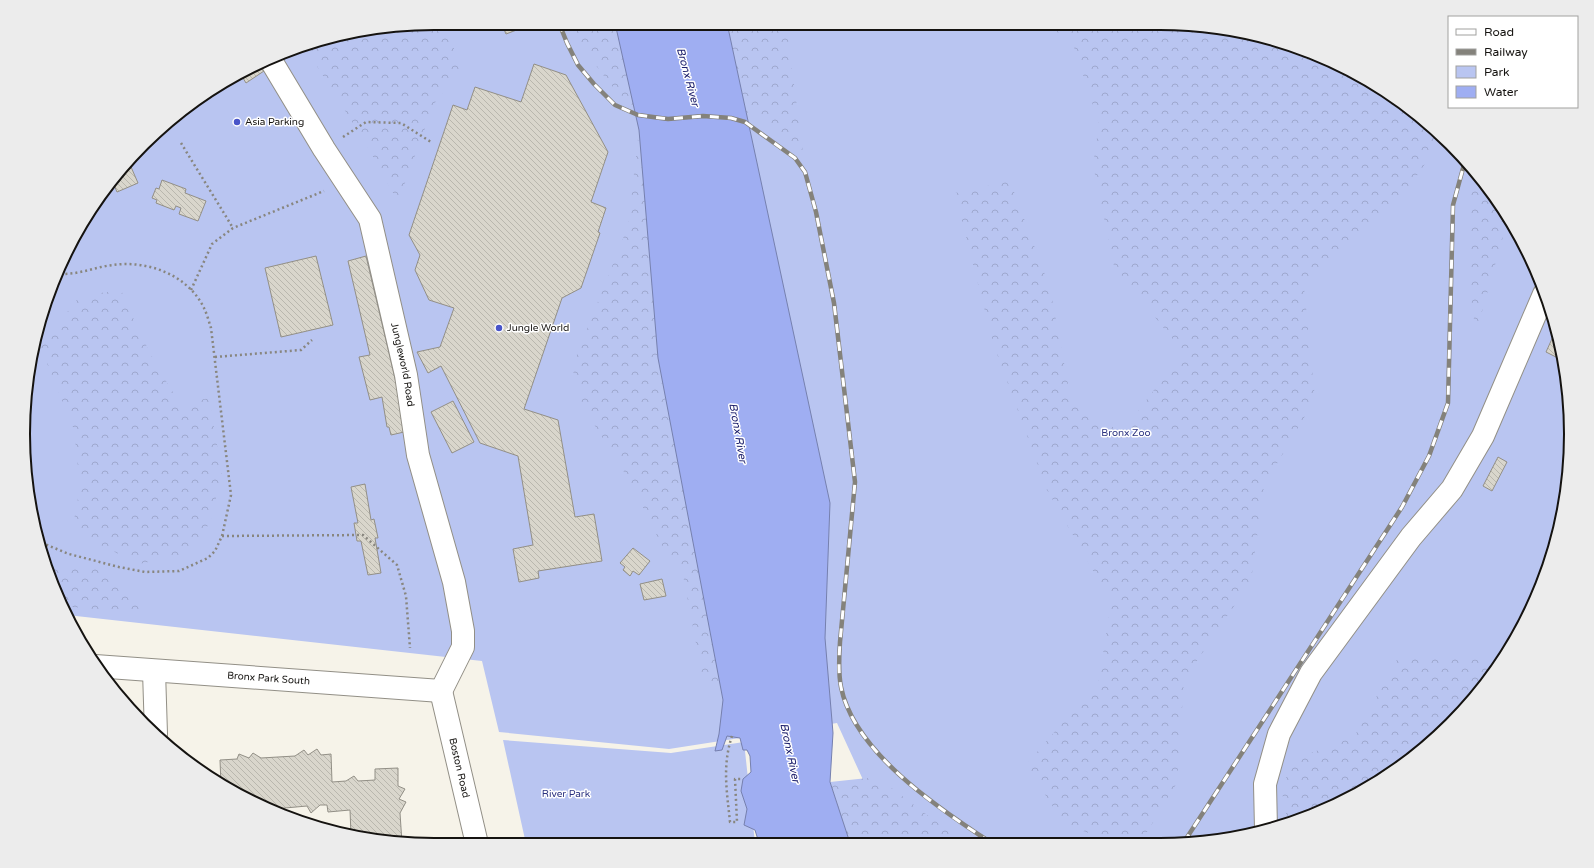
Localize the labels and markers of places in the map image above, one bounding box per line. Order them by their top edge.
place label: Asia Parking [245,116,304,128]
marker: Asia Parking [232,117,242,127]
place label: Jungle World [507,322,569,334]
marker: Jungle World [494,323,504,333]

